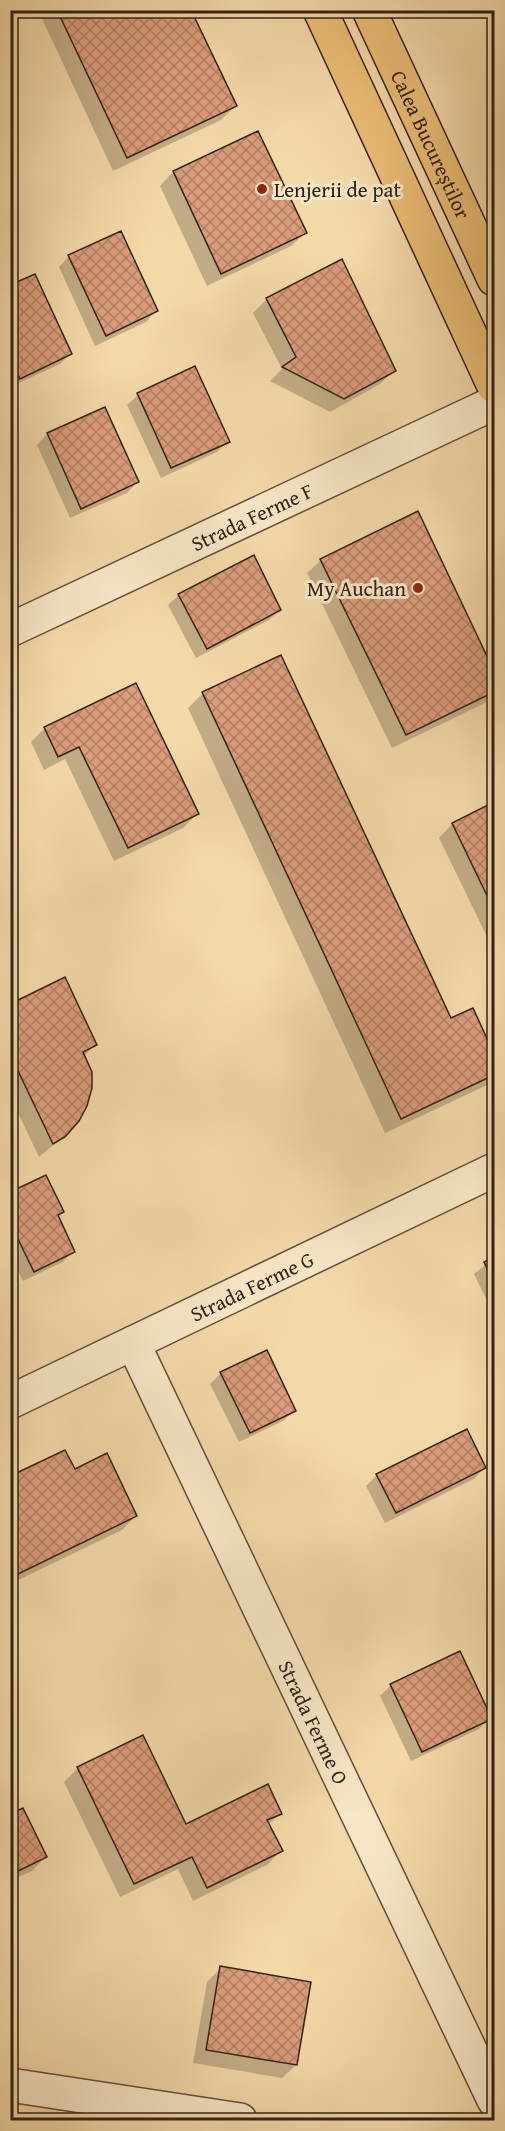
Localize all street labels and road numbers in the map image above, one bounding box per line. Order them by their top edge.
street label: Calea Bucureștilor [383,65,479,224]
street label: Strada Ferme F [186,475,318,559]
street label: Strada Ferme G [185,1243,319,1329]
street label: Strada Ferme O [271,1655,357,1789]

